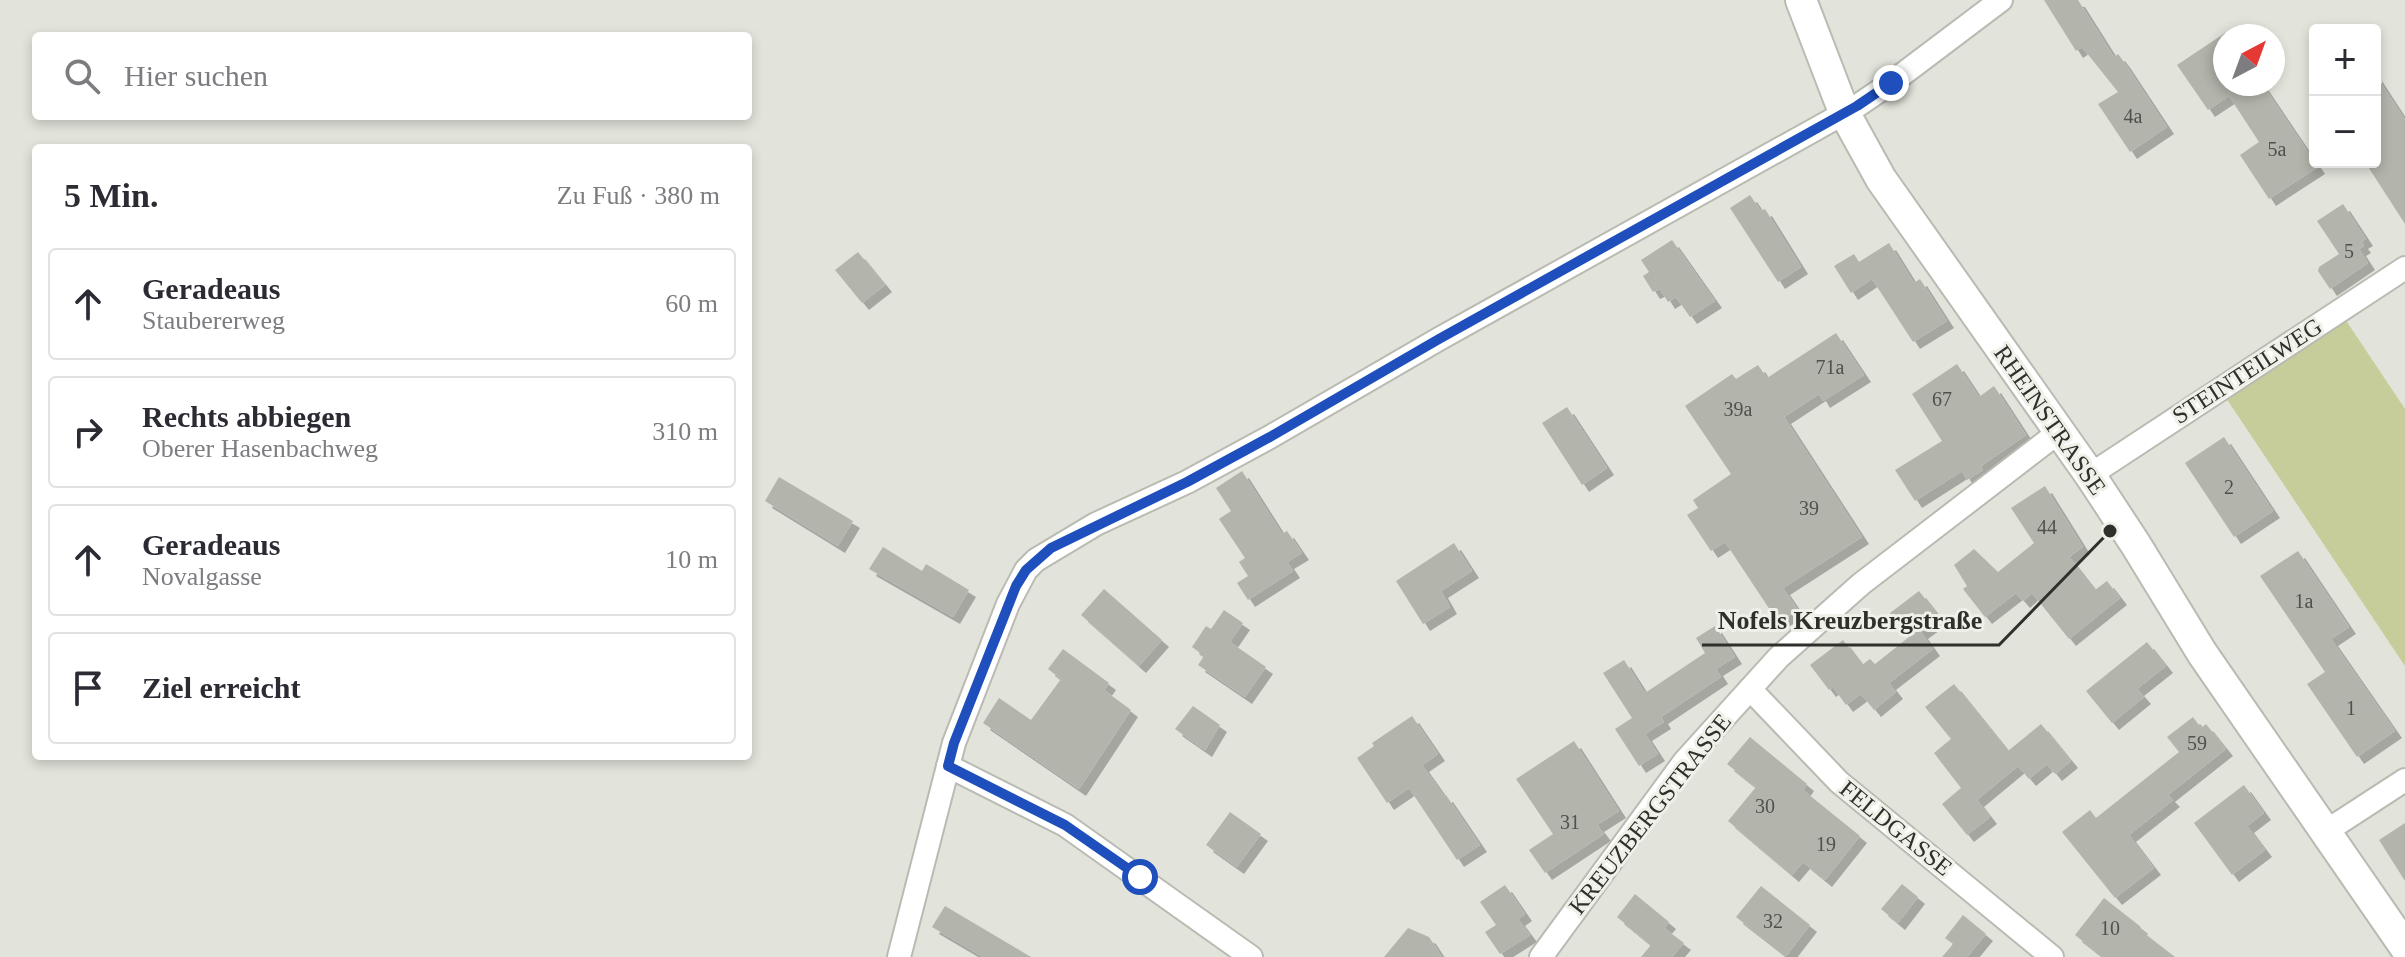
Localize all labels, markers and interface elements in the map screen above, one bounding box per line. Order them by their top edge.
north arrow [2213,24,2285,96]
map controls [2309,24,2381,168]
button: + [2309,24,2381,96]
search box [32,32,752,120]
icon: search [60,54,104,98]
text: Hier suchen [124,59,268,92]
route end [1873,65,1909,101]
button: − [2309,96,2381,168]
house number: 4a [2124,105,2143,127]
house number: 5a [2268,138,2287,160]
text: 5 Min. [64,177,158,214]
text: Zu Fuß · 380 m [557,181,720,210]
house number: 5 [2344,240,2354,262]
text: Geradeaus [142,272,280,305]
icon: ahead [66,282,110,326]
text: 60 m [665,289,718,318]
text: Staubererweg [142,306,285,335]
street label: STEINTEILWEG [2167,313,2327,429]
street label: RHEINSTRASSE [1989,340,2111,500]
house number: 71a [1816,356,1845,378]
house number: 67 [1932,388,1952,410]
house number: 39a [1724,398,1753,420]
text: Rechts abbiegen [142,400,351,433]
icon: right [66,410,110,454]
text: 310 m [652,417,718,446]
text: Oberer Hasenbachweg [142,434,378,463]
house number: 2 [2224,476,2234,498]
house number: 39 [1799,497,1819,519]
house number: 44 [2037,516,2057,538]
text: Geradeaus [142,528,280,561]
icon: ahead [66,538,110,582]
text: 10 m [665,545,718,574]
text: Novalgasse [142,562,262,591]
house number: 1a [2295,590,2314,612]
callout: Nofels Kreuzbergstraße [1702,595,1999,645]
text: Nofels Kreuzbergstraße [1718,606,1982,635]
icon: arrive [66,666,110,710]
text: Ziel erreicht [142,671,301,704]
house number: 1 [2346,697,2356,719]
street label: KREUZBERGSTRASSE [1564,709,1736,919]
house number: 59 [2187,732,2207,754]
street label: FELDGASSE [1835,775,1957,881]
house number: 30 [1755,795,1775,817]
house number: 31 [1560,811,1580,833]
house number: 19 [1816,833,1836,855]
route start [1122,859,1158,895]
house number: 32 [1763,910,1783,932]
house number: 10 [2100,917,2120,939]

